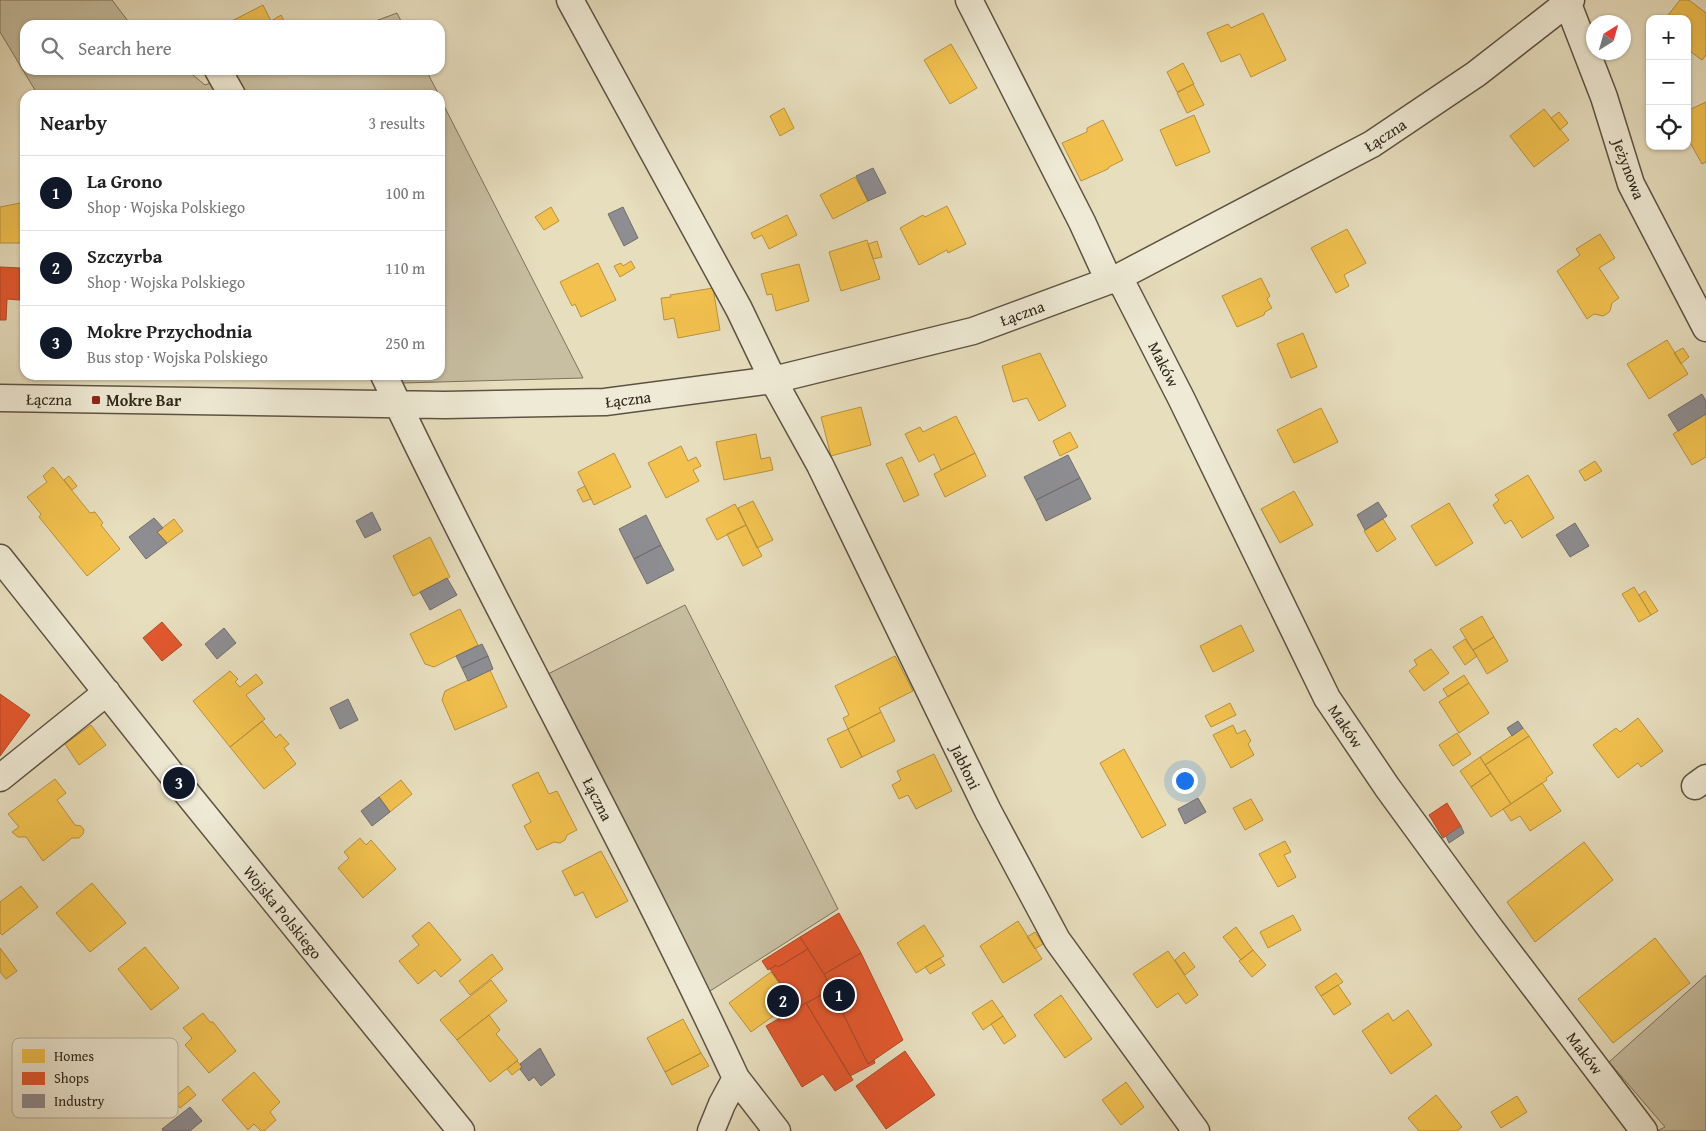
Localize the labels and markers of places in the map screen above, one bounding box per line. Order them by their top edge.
place label: Mokre Bar [106,388,182,412]
marker: Mokre Bar [90,394,102,406]
pin: 3 [163,764,195,802]
pin: 1 [823,976,855,1014]
pin: 2 [767,982,799,1020]

